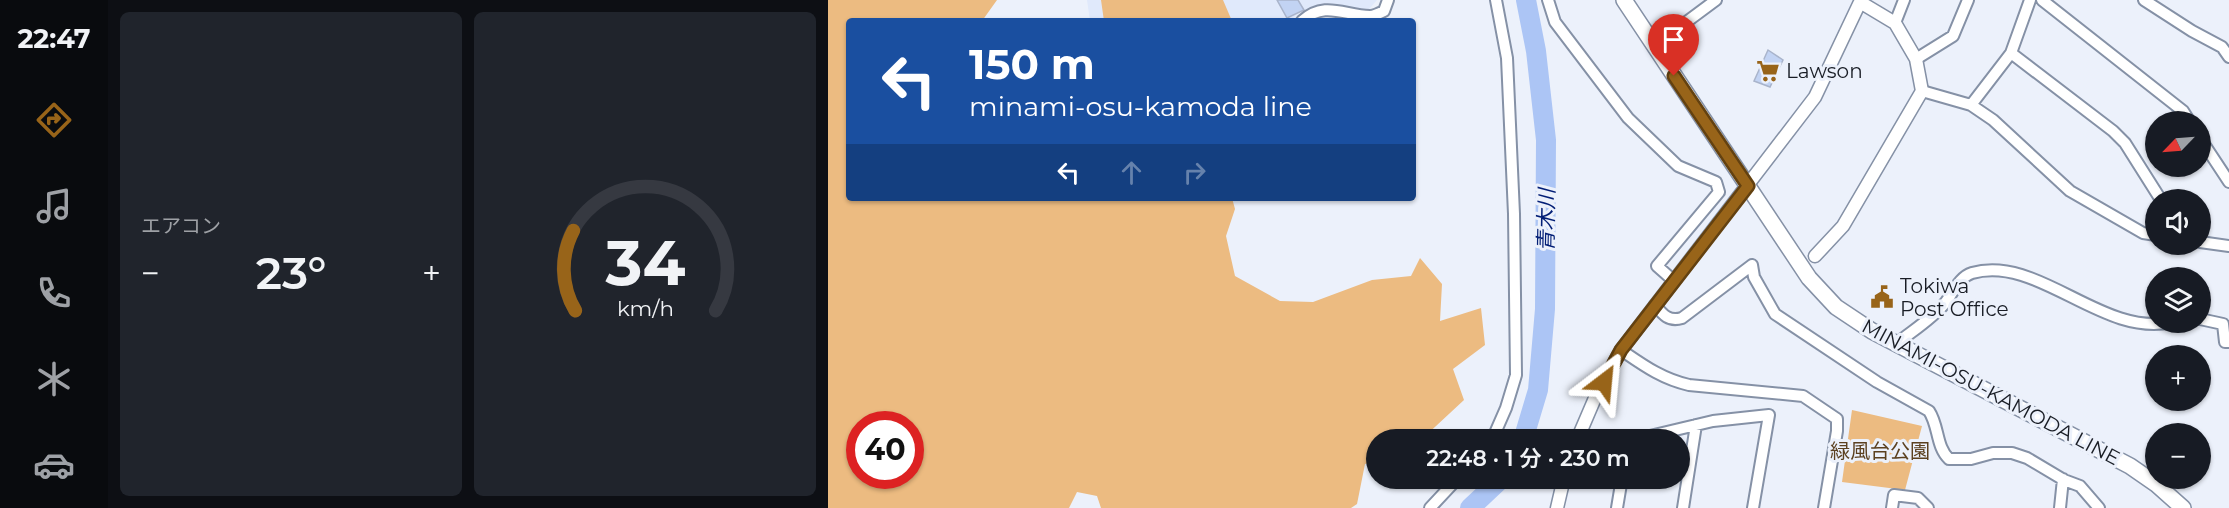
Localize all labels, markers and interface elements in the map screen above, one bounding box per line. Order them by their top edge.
pin [1648,14,1699,76]
text: 22:47 [17,22,91,55]
icon: arrive [1657,23,1690,56]
text: 150 m [969,38,1095,90]
icon: left [870,42,948,120]
supermarket icon: Lawson [1755,58,1781,84]
place label: Lawson [1786,59,1863,83]
text: minami-osu-kamoda line [969,90,1312,123]
icon: directions [33,99,75,141]
north arrow [2145,111,2211,177]
map controls [2145,111,2211,489]
icon: left [1052,156,1085,189]
icon: ahead [1115,156,1148,189]
icon: right [1178,156,1211,189]
icon: music [33,185,75,227]
water label: 青木川 [1533,186,1559,252]
button: sound [2145,189,2211,255]
text: エアコン [141,214,221,238]
text: 34 [604,225,685,301]
text: 23° [256,245,326,300]
text: − [141,253,160,293]
text: + [422,253,441,293]
button: layers [2145,267,2211,333]
icon: phone [33,272,75,314]
place label: Tokiwa Post Office [1900,274,2009,321]
public building icon: Tokiwa Post Office [1869,284,1895,310]
text: km/h [616,295,674,321]
street label: MINAMI-OSU-KAMODA LINE [1858,314,2124,470]
button: + [2145,345,2211,411]
position arrow [1572,350,1636,414]
icon: climate [33,358,75,400]
speed limit sign: 40 [846,411,924,489]
button: − [2145,423,2211,489]
park label: 緑風台公園 [1830,439,1930,463]
icon: car [33,444,75,486]
text: 22:48 · 1 分 · 230 m [1426,445,1630,472]

